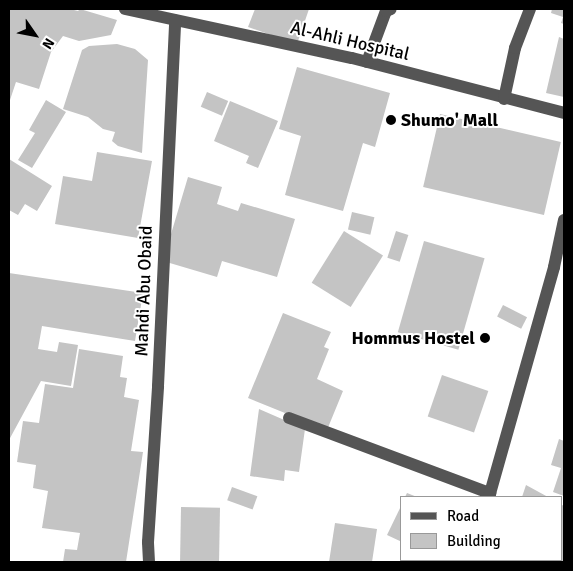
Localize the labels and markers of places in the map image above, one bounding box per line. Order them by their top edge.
place label: Shumo' Mall [401,109,498,131]
marker: Shumo' Mall [385,114,397,126]
place label: Hommus Hostel [351,327,475,349]
marker: Hommus Hostel [479,332,491,344]

